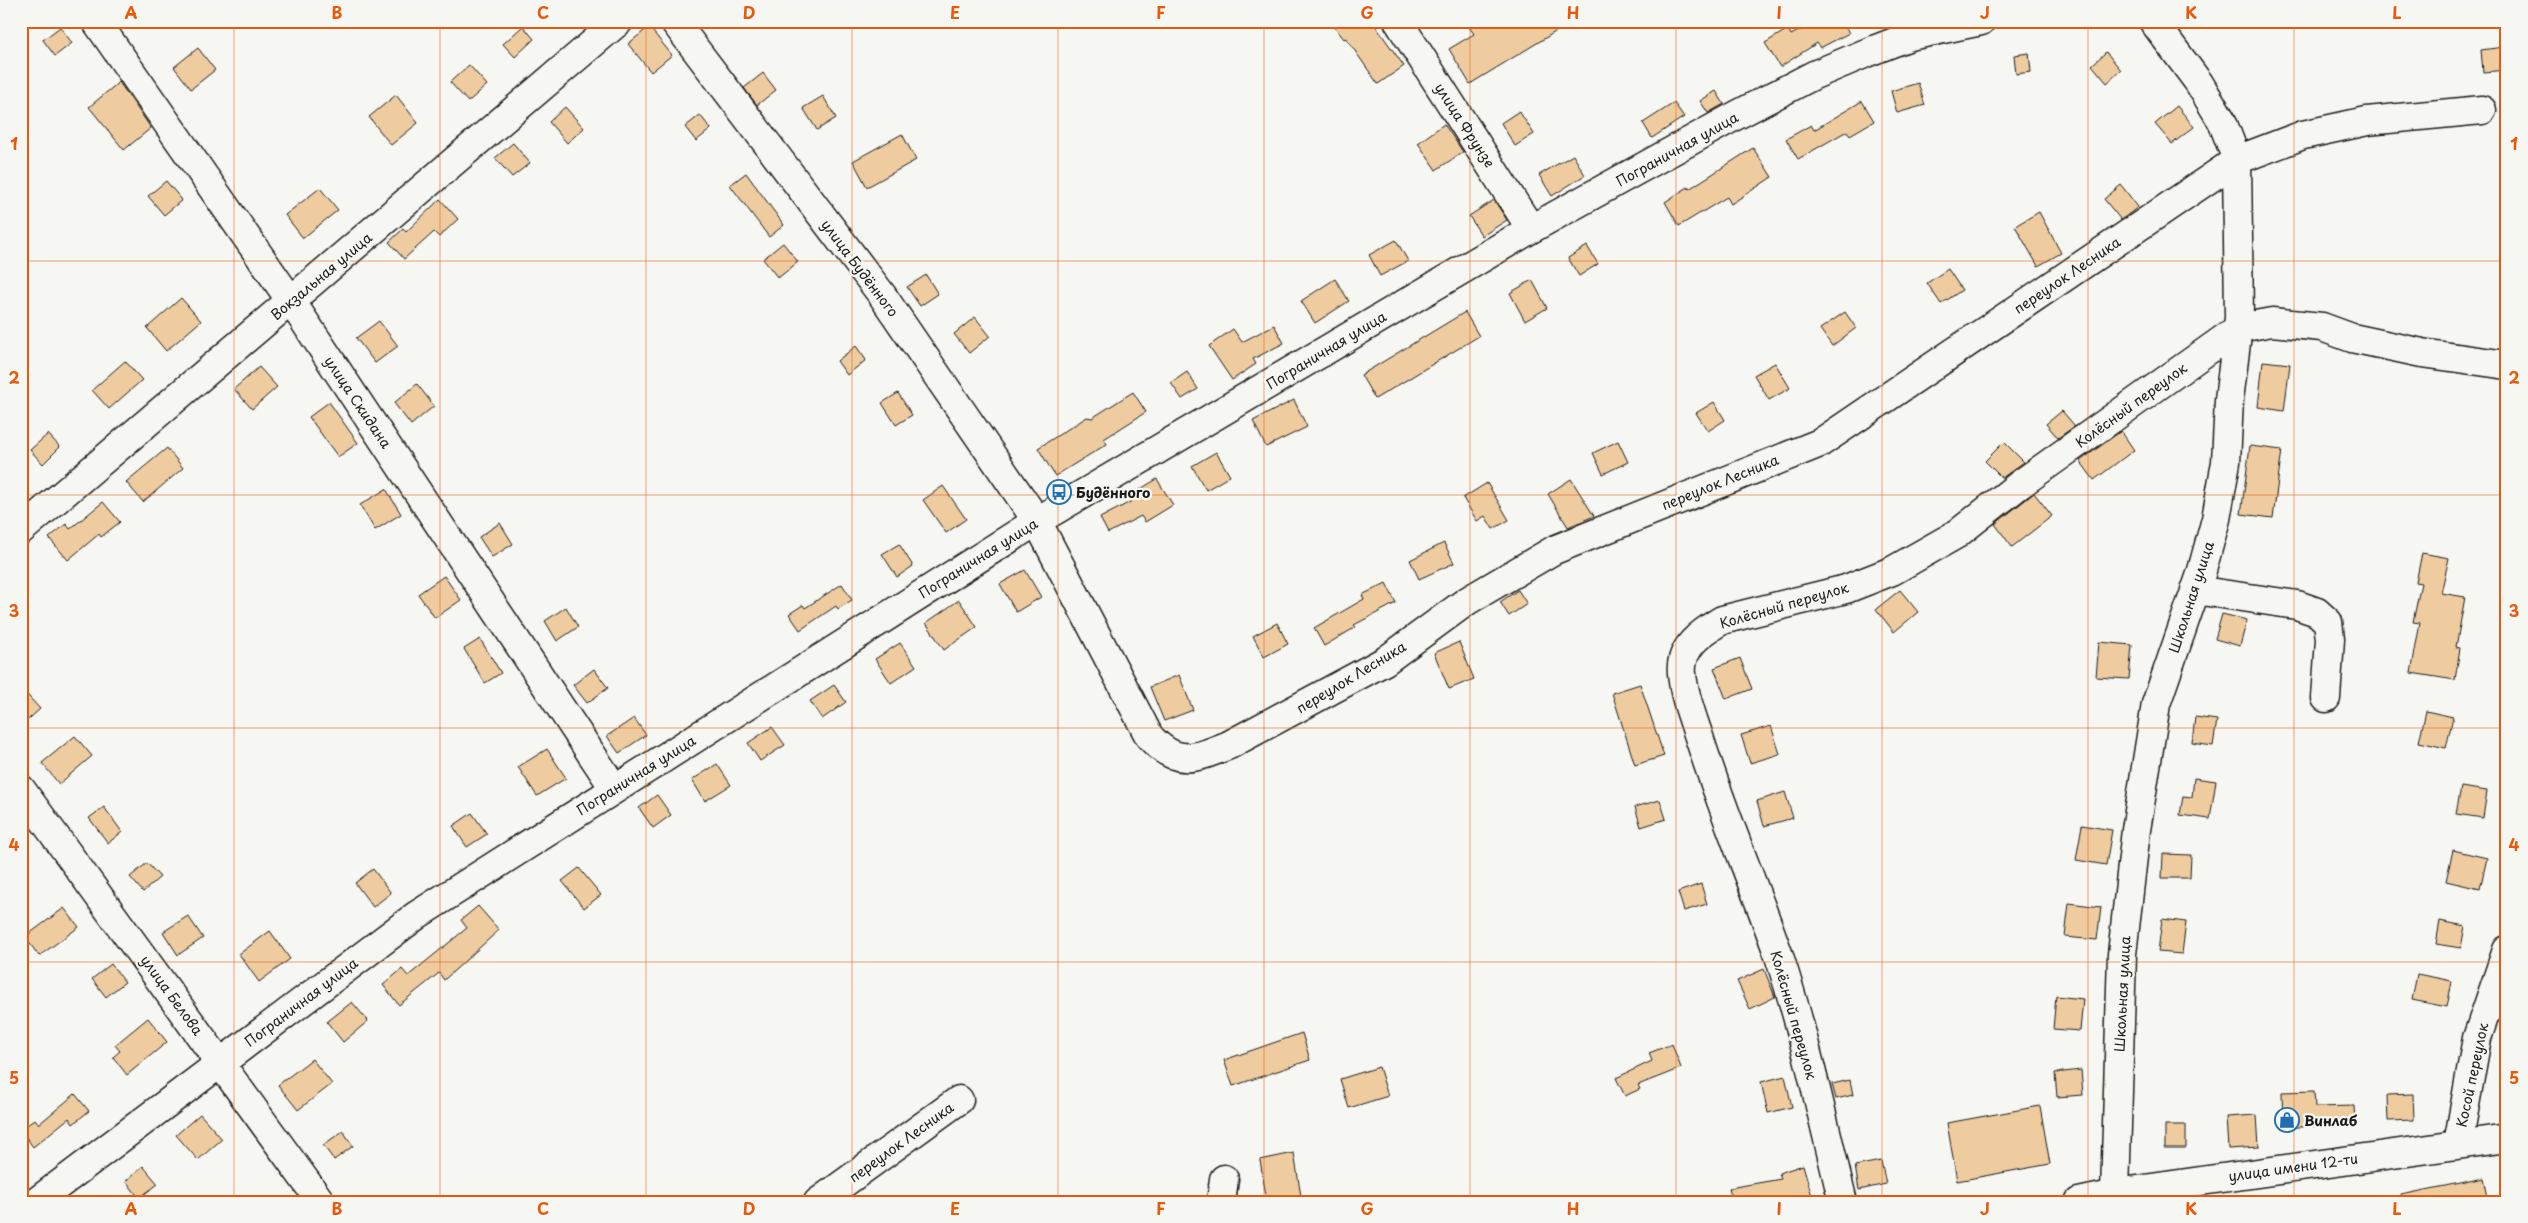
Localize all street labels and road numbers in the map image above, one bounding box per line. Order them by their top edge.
street label: улица Фрунзе [1430,79,1500,171]
street label: Пограничная улица [1612,107,1742,191]
street label: улица Будённого [816,215,904,321]
street label: Вокзальная улица [266,227,376,325]
street label: переулок Лесника [2009,231,2125,319]
street label: Пограничная улица [1262,306,1390,394]
street label: улица Скидана [319,352,397,452]
street label: Колёсный переулок [2071,357,2192,453]
street label: переулок Лесника [1658,449,1782,515]
street label: Пограничная улица [914,513,1042,603]
street label: Школьная улица [2163,538,2219,656]
street label: Колёсный переулок [1717,576,1852,633]
street label: переулок Лесника [1292,636,1410,718]
street label: Пограничная улица [572,730,700,820]
street label: Школьная улица [2108,935,2136,1053]
street label: Колёсный переулок [1766,948,1823,1083]
street label: улица Белова [136,951,208,1040]
street label: Пограничная улица [240,952,362,1052]
street label: Косой переулок [2451,1020,2493,1129]
street label: переулок Лесника [844,1097,958,1187]
street label: улица имени 12-ти [2227,1148,2359,1186]

